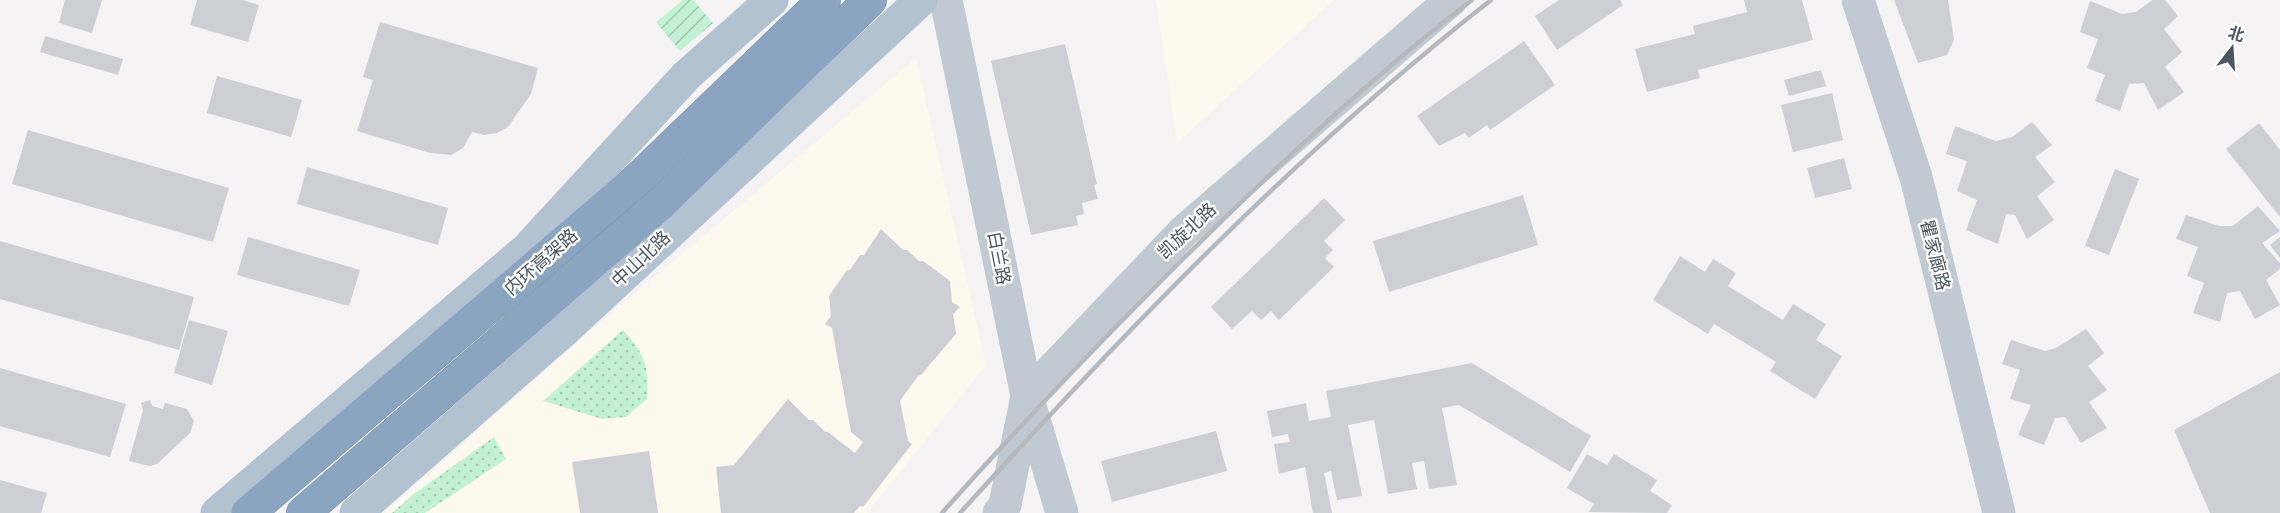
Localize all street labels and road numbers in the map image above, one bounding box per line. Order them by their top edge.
street label: 凯旋北路 [1153,198,1220,263]
street label: 瞿家廊路 [1917,217,1954,292]
street label: 内环高架路 [500,224,582,299]
street label: 中山北路 [607,226,674,291]
street label: 白兰路 [984,229,1015,286]

